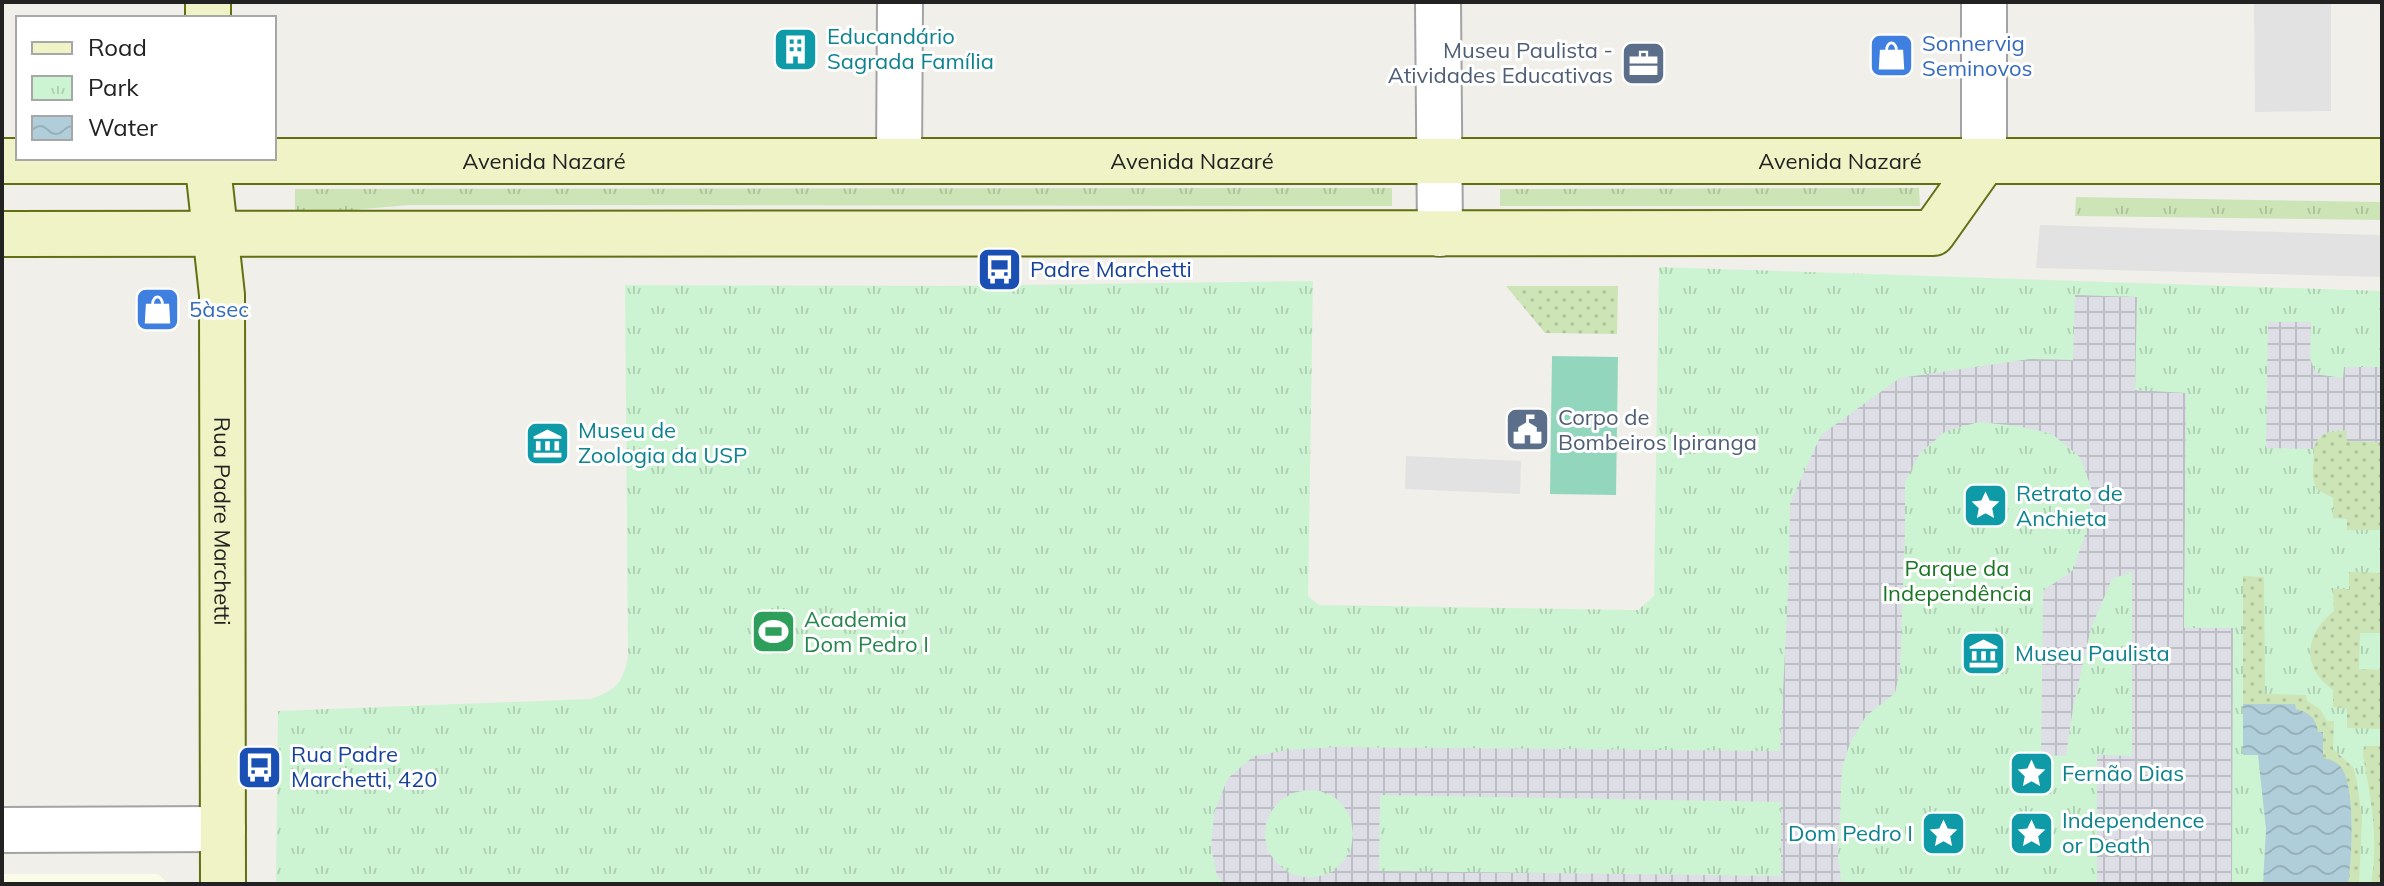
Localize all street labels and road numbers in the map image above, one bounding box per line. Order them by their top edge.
street label: Avenida Nazaré [462,147,626,175]
street label: Avenida Nazaré [1110,147,1274,175]
street label: Avenida Nazaré [1758,147,1922,175]
street label: Rua Padre Marchetti [208,417,237,626]

